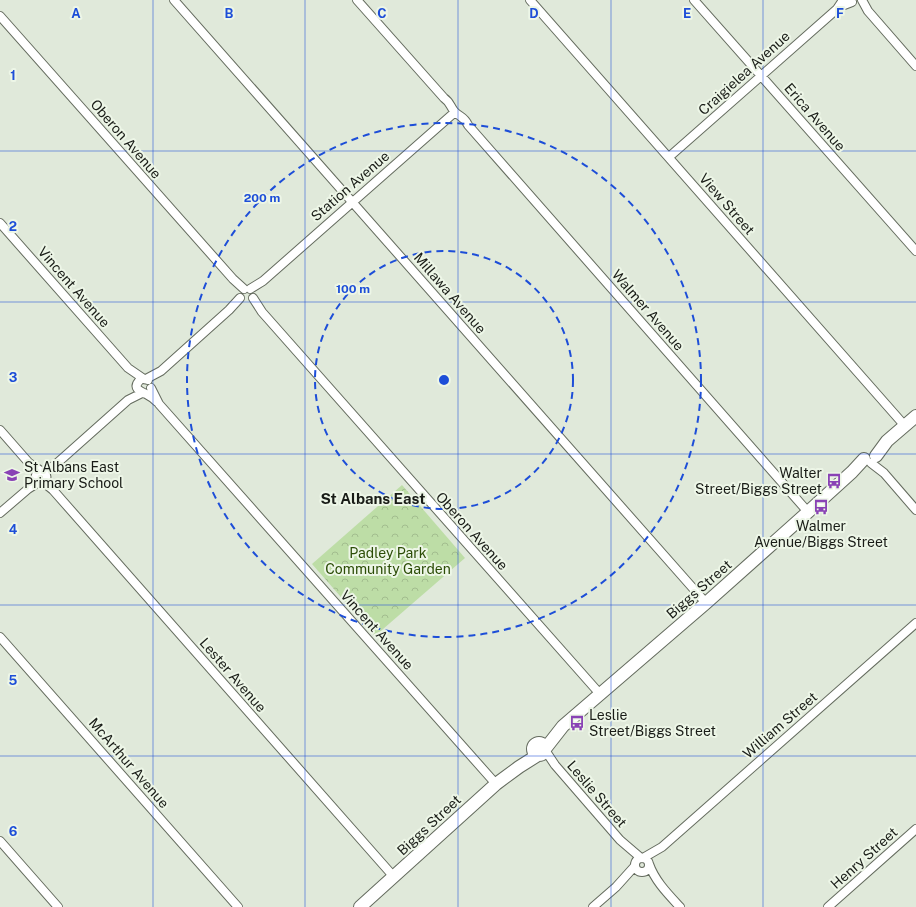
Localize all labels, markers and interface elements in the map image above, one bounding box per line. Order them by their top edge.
text: A [71,6,81,21]
text: B [225,6,234,21]
text: C [377,6,387,21]
text: D [529,6,539,21]
text: E [683,6,691,21]
text: F [836,6,844,21]
street label: Craigielea Avenue [695,28,793,118]
text: 1 [10,68,16,83]
street label: Erica Avenue [781,80,849,154]
street label: Oberon Avenue [87,96,165,182]
street label: Station Avenue [308,148,392,224]
street label: View Street [696,170,758,238]
text: 200 m [244,191,280,205]
text: 2 [9,219,17,234]
street label: Vincent Avenue [35,244,113,331]
street label: Millawa Avenue [411,249,489,337]
street label: Walmer Avenue [609,266,687,354]
text: 100 m [336,282,370,296]
text: 3 [9,370,18,385]
centre of rings [437,373,451,387]
place label: St Albans East Primary School [24,459,123,491]
place label: Walter Street/Biggs Street [695,465,822,497]
school or university icon: St Albans East Primary School [3,466,21,484]
bus stop icon: Walter Street/Biggs Street [825,472,843,490]
street label: Oberon Avenue [433,489,511,573]
district label: St Albans East [320,490,426,507]
bus stop icon: Walmer Avenue/Biggs Street [812,498,830,516]
place label: Walmer Avenue/Biggs Street [754,518,888,550]
text: 4 [9,522,18,537]
park label: Padley Park Community Garden [325,545,451,577]
street label: Biggs Street [663,556,735,622]
street label: Vincent Avenue [337,587,417,673]
street label: Lester Avenue [197,635,270,715]
text: 5 [9,673,18,688]
street label: William Street [740,689,820,761]
place label: Leslie Street/Biggs Street [589,707,716,739]
bus stop icon: Leslie Street/Biggs Street [568,714,586,732]
street label: McArthur Avenue [86,715,172,811]
street label: Leslie Street [564,758,630,830]
street label: Biggs Street [394,791,464,859]
text: 6 [9,824,18,839]
street label: Henry Street [827,824,901,892]

